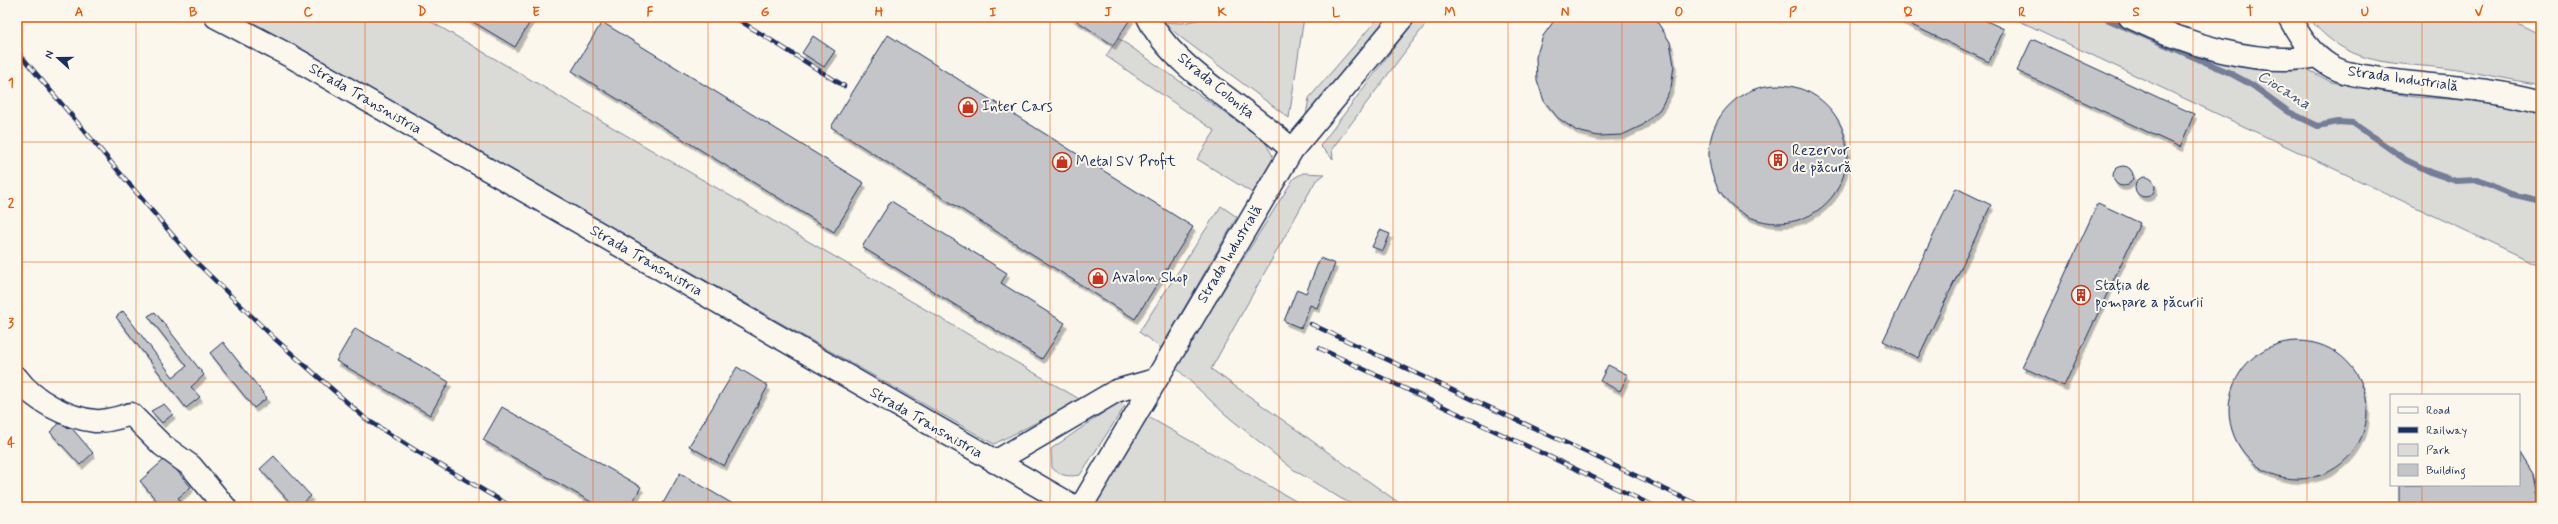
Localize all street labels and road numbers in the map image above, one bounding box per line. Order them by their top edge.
street label: Strada Colonița [1173,48,1259,124]
street label: Strada Transnistria [305,59,425,139]
street label: Strada Industrială [2346,61,2460,97]
street label: Strada Industrială [1193,201,1267,307]
street label: Strada Transnistria [586,221,706,301]
street label: Strada Transnistria [866,383,986,463]

